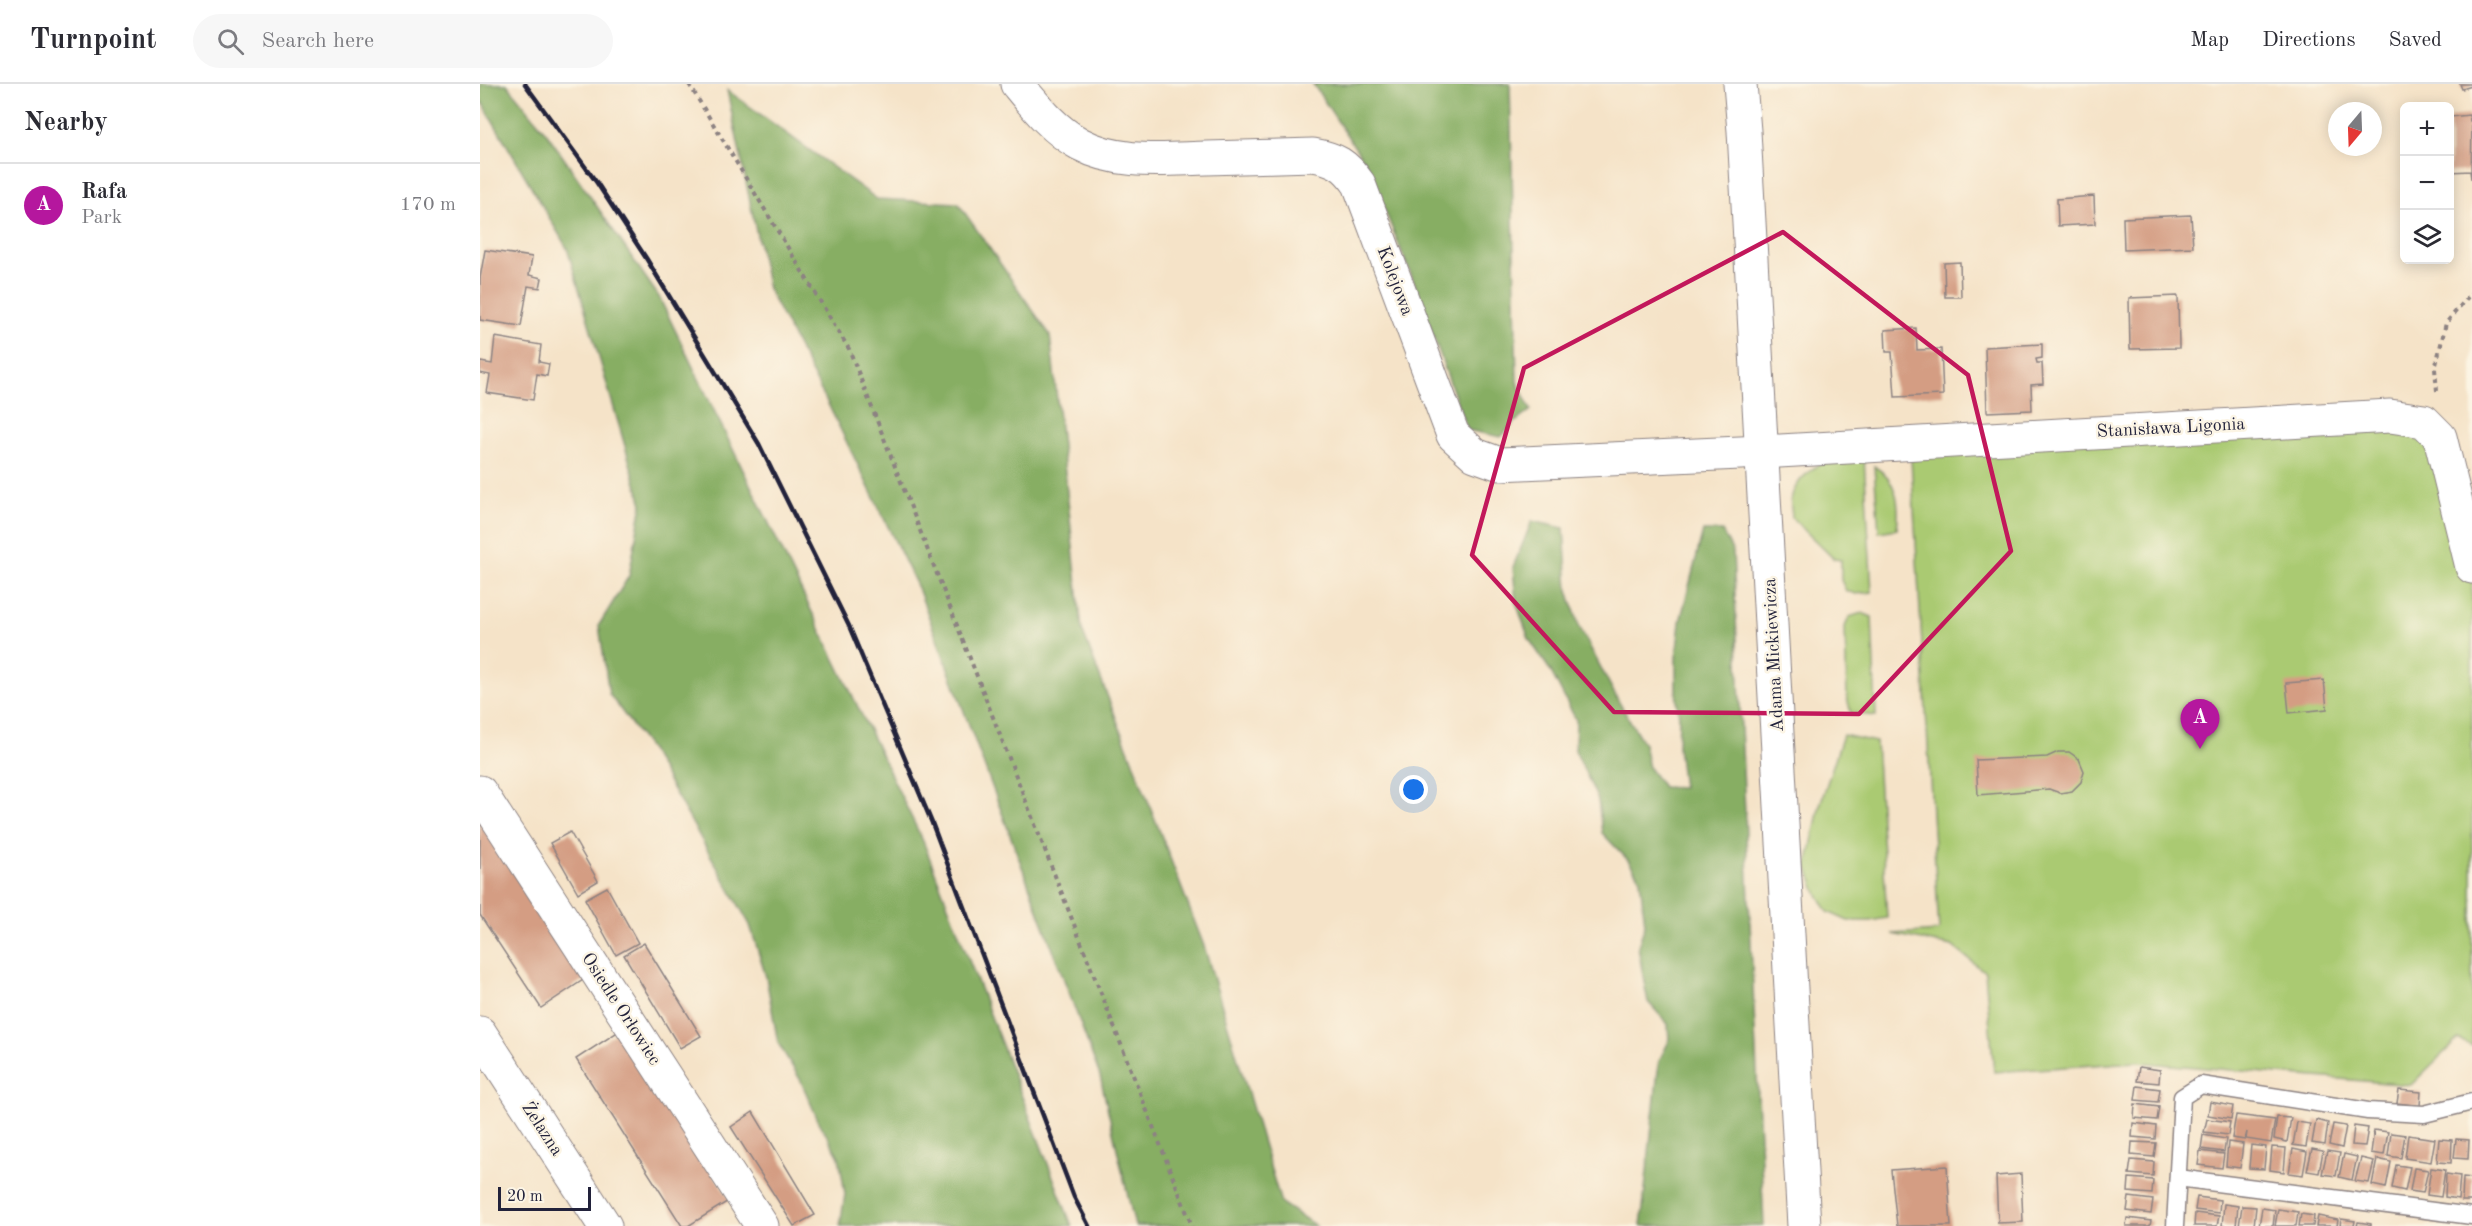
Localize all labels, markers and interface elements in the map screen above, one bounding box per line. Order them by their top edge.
search box [193,14,613,68]
icon: search [214,25,247,58]
text: Turnpoint [30,27,157,55]
text: Search here [262,30,374,52]
text: Map [2190,30,2229,51]
text: Directions [2262,30,2356,51]
text: Saved [2389,30,2442,51]
north arrow [2328,102,2382,156]
map controls [2400,102,2454,264]
button: + [2400,102,2454,156]
text: Nearby [24,110,108,136]
button: − [2400,156,2454,210]
text: Rafa [81,181,127,203]
text: A [36,195,51,215]
text: 170 m [400,195,456,215]
text: Park [81,208,122,228]
button: layers [2400,210,2454,264]
street label: Kolejowa [1374,244,1416,318]
street label: Stanisława Ligonia [2096,415,2246,441]
street label: Adama Mickiewicza [1761,578,1787,732]
pin: A [2180,700,2220,749]
your location [1399,775,1428,804]
street label: Osiedle Orłowiec [578,950,664,1068]
street label: Żelazna [518,1097,569,1159]
scale bar [498,1184,591,1212]
text: 20 m [507,1189,543,1205]

